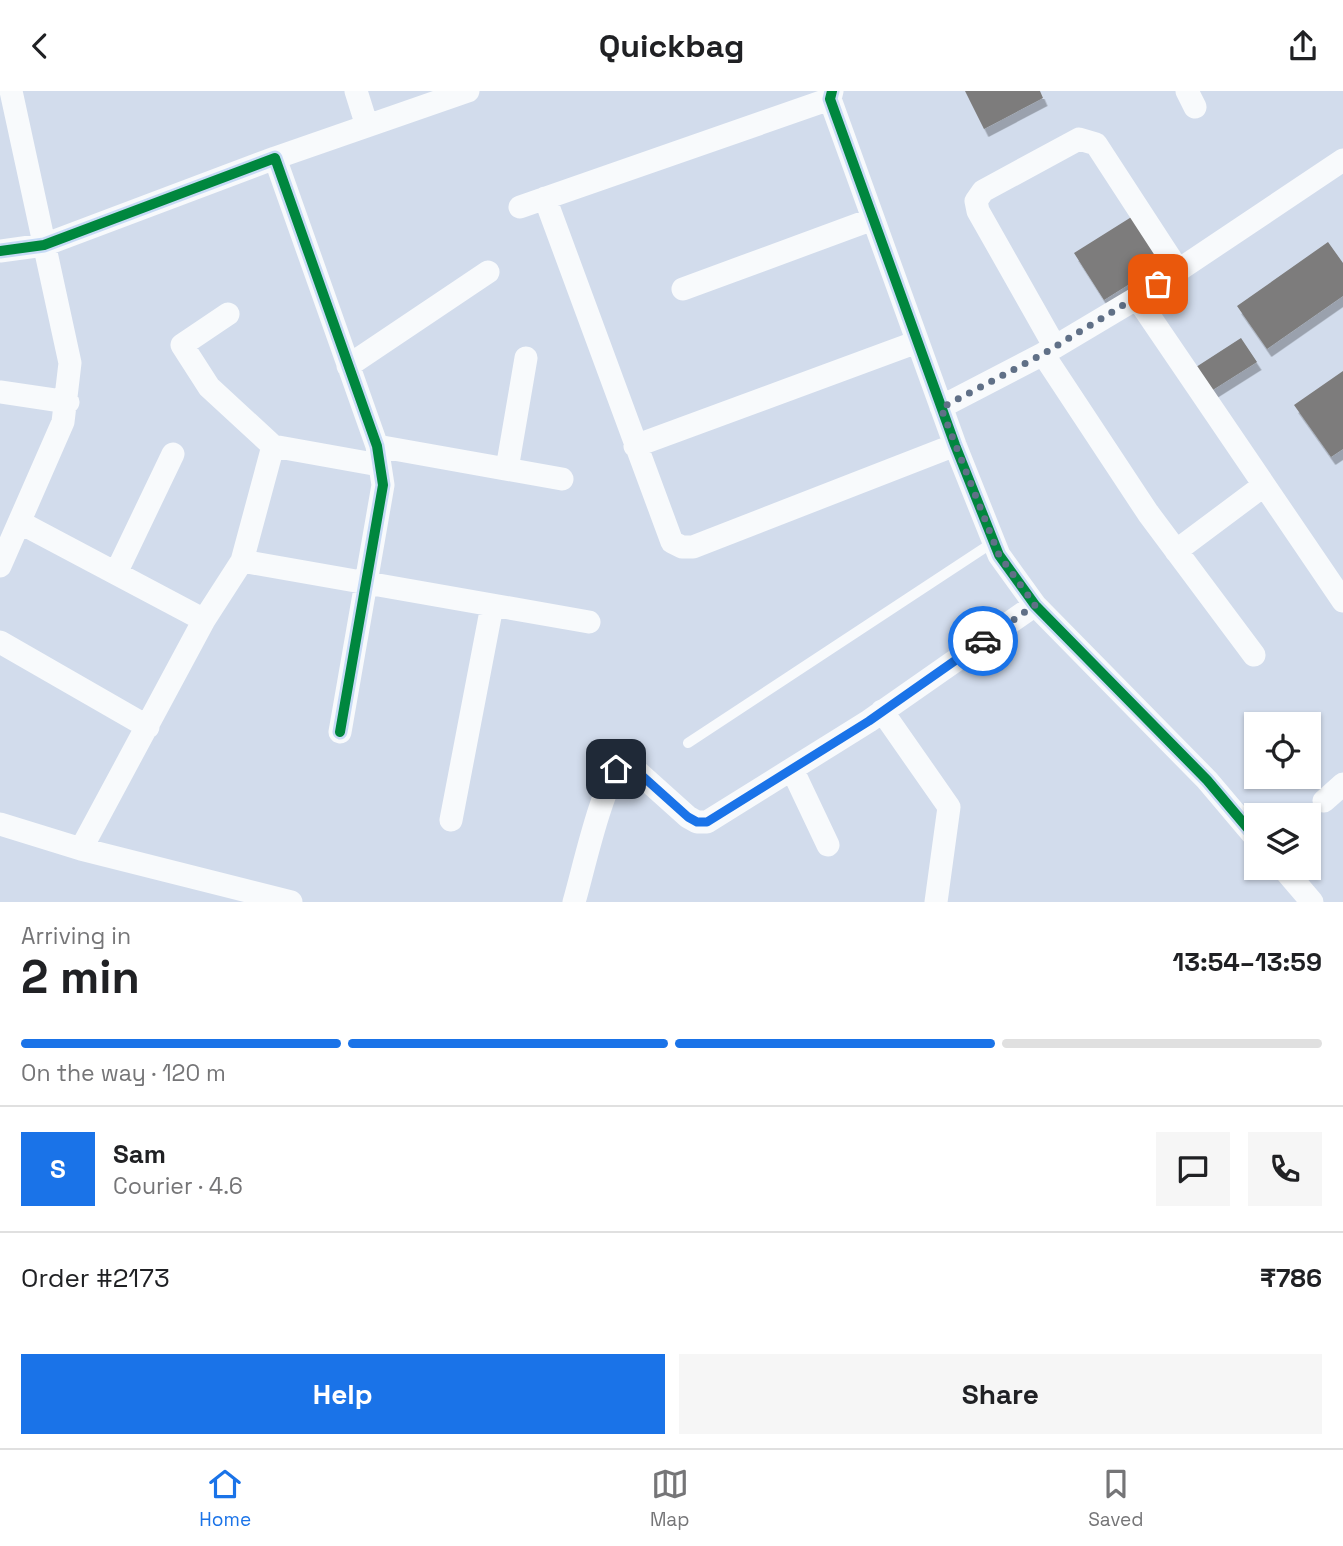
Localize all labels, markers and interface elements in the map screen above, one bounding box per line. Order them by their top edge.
text: Quickbag [599,26,744,66]
icon: back [21,27,59,65]
icon: share [1284,27,1322,65]
pin [1128,254,1188,314]
icon: bag [1139,265,1177,303]
courier [948,606,1018,676]
icon: car [964,622,1002,660]
map controls [1244,712,1321,880]
button: locate [1244,712,1321,789]
pin [586,739,646,799]
icon: home [597,750,635,788]
button: layers [1244,803,1321,880]
text: Arriving in [21,921,131,951]
text: 13:54–13:59 [1172,945,1322,979]
text: 2 min [21,948,140,1006]
text: On the way · 120 m [21,1058,226,1088]
button: chat [1156,1132,1230,1206]
button: phone [1248,1132,1322,1206]
text: Sam [113,1137,166,1171]
text: S [50,1152,66,1186]
text: Courier · 4.6 [113,1171,243,1201]
text: Order #2173 [21,1261,170,1295]
text: ₹786 [1260,1261,1322,1295]
button: Help [21,1354,665,1434]
button: Share [679,1354,1322,1434]
tab: Home [199,1465,251,1532]
tab: Map [650,1465,689,1532]
tab: Saved [1088,1465,1144,1532]

